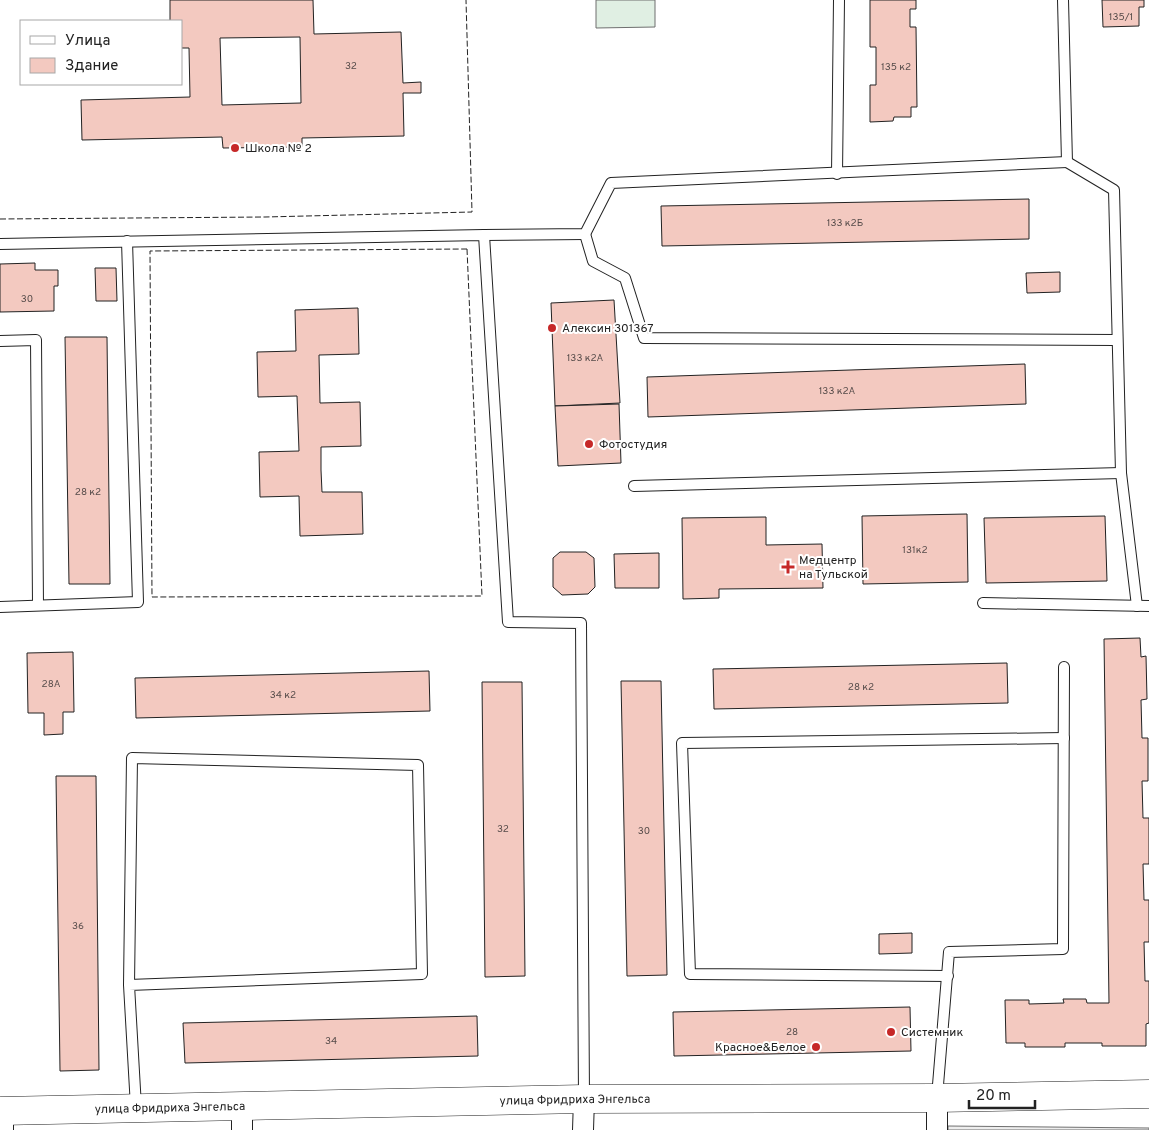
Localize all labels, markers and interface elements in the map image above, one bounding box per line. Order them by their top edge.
house number: 135/1 [1109,11,1133,24]
legend [20,20,182,85]
text: Улица [65,32,110,51]
text: Здание [65,57,118,76]
house number: 32 [345,60,357,73]
house number: 135 к2 [881,61,911,74]
place label: Школа № 2 [245,141,312,157]
marker: Школа № 2 [229,142,241,154]
house number: 133 к2Б [827,217,863,230]
house number: 30 [21,293,33,306]
place label: Алексин 301367 [562,321,654,337]
marker: Алексин 301367 [546,322,558,334]
house number: 133 к2А [567,352,604,365]
house number: 133 к2А [819,385,856,398]
place label: Фотостудия [599,437,667,453]
marker: Фотостудия [583,438,595,450]
house number: 28 к2 [75,486,101,499]
house number: 131к2 [902,544,928,557]
place label: Медцентр на Тульской [799,553,868,583]
marker: Медцентр на Тульской [781,560,795,574]
house number: 28А [42,678,61,691]
house number: 28 к2 [848,681,874,694]
house number: 34 к2 [270,689,296,702]
house number: 32 [497,823,509,836]
house number: 30 [638,825,650,838]
house number: 36 [72,920,84,933]
place label: Системник [901,1025,963,1041]
house number: 28 [786,1026,798,1039]
marker: Системник [885,1026,897,1038]
house number: 34 [325,1035,337,1048]
place label: Красное&Белое [715,1040,806,1056]
marker: Красное&Белое [810,1041,822,1053]
scale bar [969,1078,1035,1110]
text: 20 m [976,1087,1011,1106]
street label: улица Фридриха Энгельса [499,1092,650,1110]
street label: улица Фридриха Энгельса [94,1099,246,1118]

